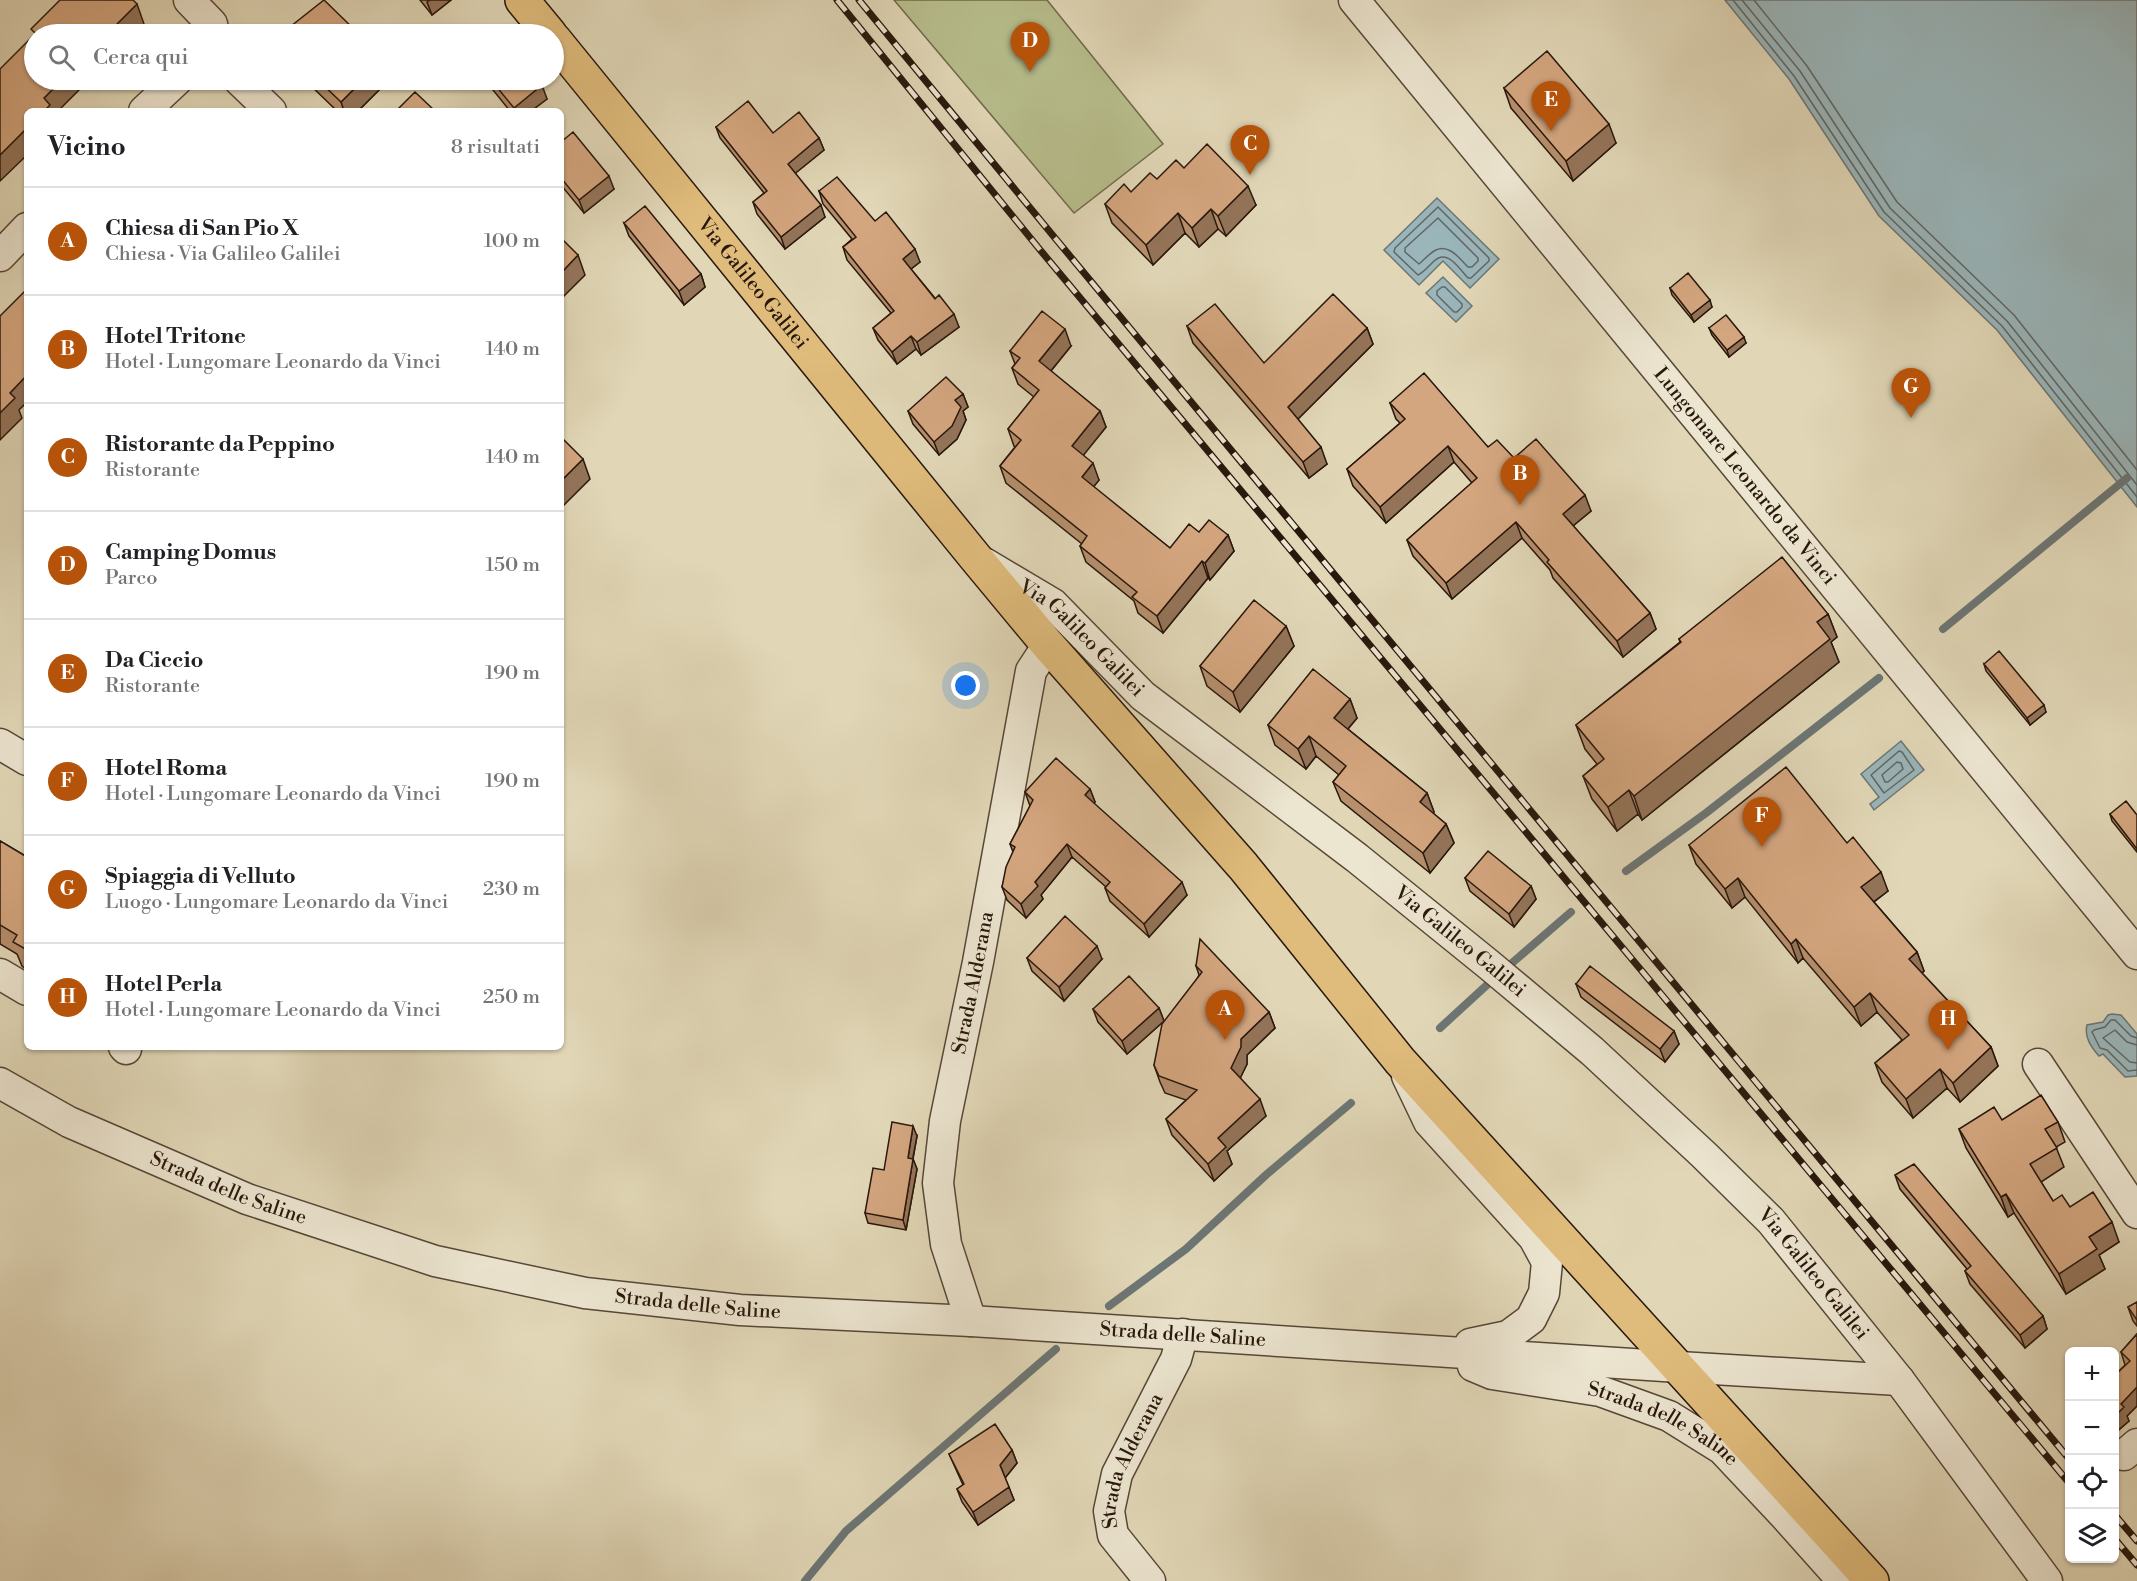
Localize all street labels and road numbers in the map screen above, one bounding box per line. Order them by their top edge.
street label: Via Galileo Galilei [691,212,814,355]
street label: Lungomare Leonardo da Vinci [1648,362,1842,590]
street label: Via Galileo Galilei [1013,573,1150,703]
street label: Via Galileo Galilei [1388,880,1531,1003]
street label: Strada Alderana [947,909,1000,1056]
street label: Strada delle Saline [146,1146,310,1230]
street label: Via Galileo Galilei [1752,1202,1874,1345]
street label: Strada delle Saline [614,1284,781,1324]
street label: Strada delle Saline [1099,1317,1267,1353]
street label: Strada delle Saline [1586,1377,1744,1471]
street label: Strada Alderana [1097,1388,1169,1531]

